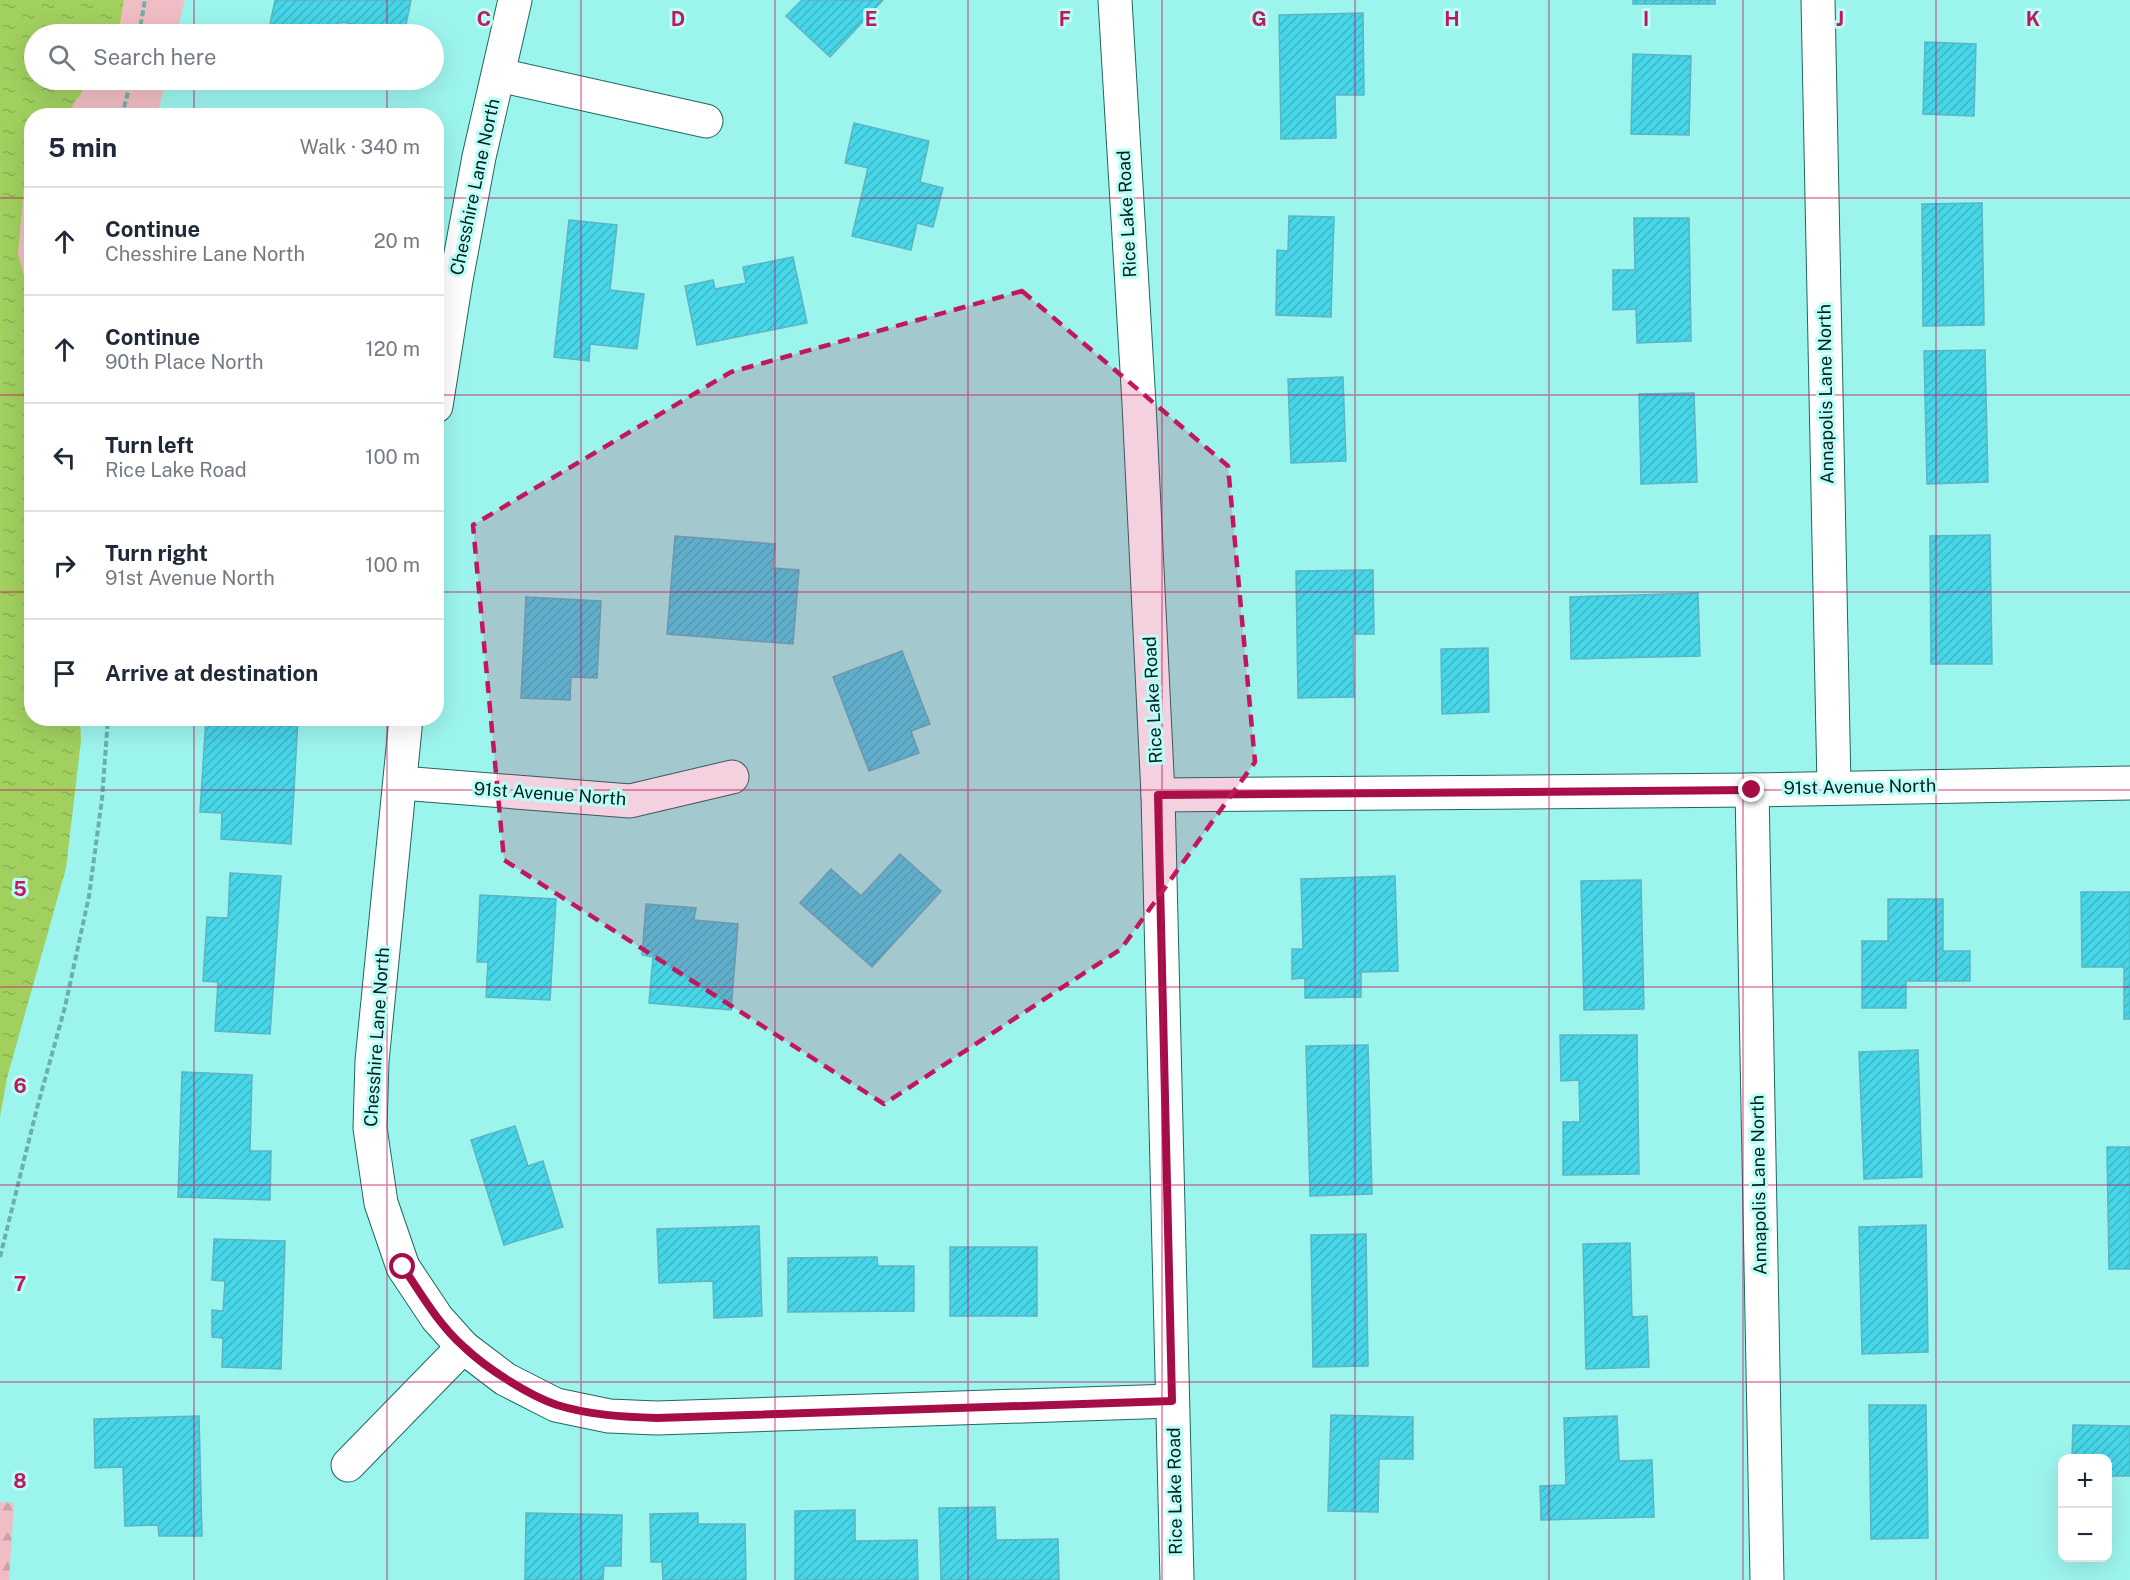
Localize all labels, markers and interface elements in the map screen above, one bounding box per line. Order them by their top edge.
text: C [477,7,491,31]
text: D [671,7,685,31]
text: E [865,7,877,31]
text: F [1059,7,1071,31]
text: G [1251,7,1267,31]
text: H [1444,7,1460,31]
text: I [1643,7,1649,31]
text: J [1836,7,1844,31]
text: K [2026,7,2040,31]
search box [24,24,444,90]
icon: search [45,41,78,74]
text: Search here [93,44,217,70]
street label: Chesshire Lane North [446,97,504,277]
text: 5 min [48,132,117,163]
text: Walk · 340 m [300,135,420,159]
street label: Rice Lake Road [1113,150,1140,278]
text: Continue [105,216,200,242]
icon: ahead [48,225,81,258]
text: 20 m [374,229,420,253]
text: Chesshire Lane North [105,242,305,266]
street label: Annapolis Lane North [1813,304,1838,484]
text: Continue [105,324,200,350]
icon: ahead [48,333,81,366]
text: 120 m [366,337,420,361]
text: 90th Place North [105,350,263,374]
text: Turn left [105,432,194,458]
icon: left [48,441,81,474]
text: 100 m [365,445,420,469]
text: Rice Lake Road [105,458,247,482]
text: Turn right [105,540,208,566]
icon: right [48,549,81,582]
text: 100 m [365,553,420,577]
text: 91st Avenue North [105,566,275,590]
street label: Rice Lake Road [1139,636,1166,764]
icon: arrive [48,657,81,690]
text: Arrive at destination [105,660,318,686]
street label: 91st Avenue North [1783,775,1937,798]
route end [1738,776,1764,802]
street label: 91st Avenue North [473,778,627,809]
text: 5 [13,877,27,901]
street label: Chesshire Lane North [360,946,393,1128]
text: 6 [13,1074,27,1098]
street label: Annapolis Lane North [1746,1095,1771,1275]
route start [389,1253,415,1279]
text: 7 [14,1272,26,1296]
street label: Rice Lake Road [1163,1427,1186,1555]
map controls [2058,1454,2112,1562]
button: + [2058,1454,2112,1508]
text: 8 [13,1469,27,1493]
button: − [2058,1508,2112,1562]

